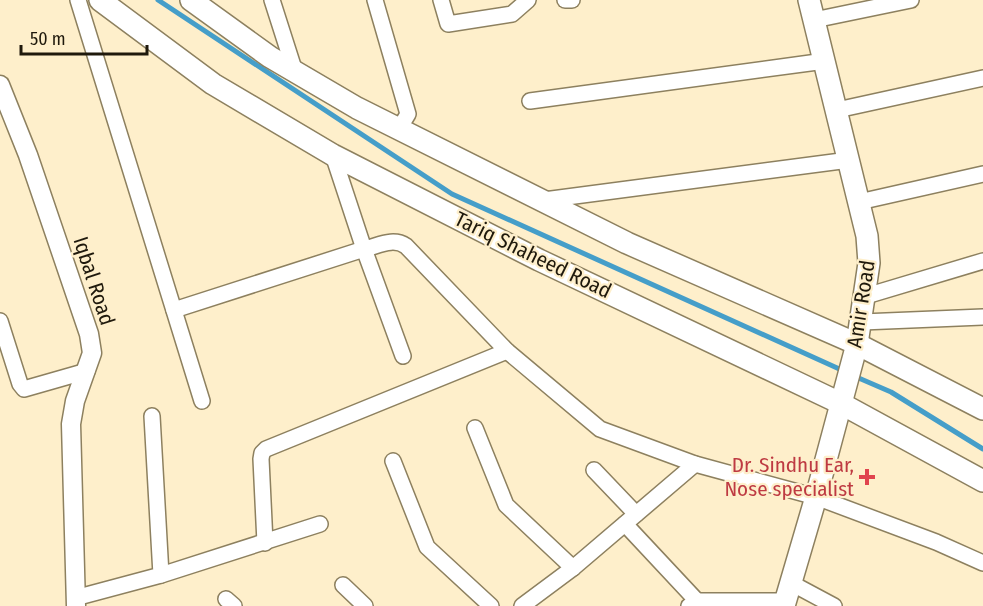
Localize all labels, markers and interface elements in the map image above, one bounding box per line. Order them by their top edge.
scale bar [21,18,147,56]
text: 50 m [30,28,66,50]
street label: Tariq Shaheed Road [450,206,616,304]
street label: Iqbal Road [67,233,121,329]
street label: Amir Road [841,258,881,350]
place label: Dr. Sindhu Ear, Nose specialist [724,452,854,502]
marker: Dr. Sindhu Ear, Nose specialist [858,468,876,486]

